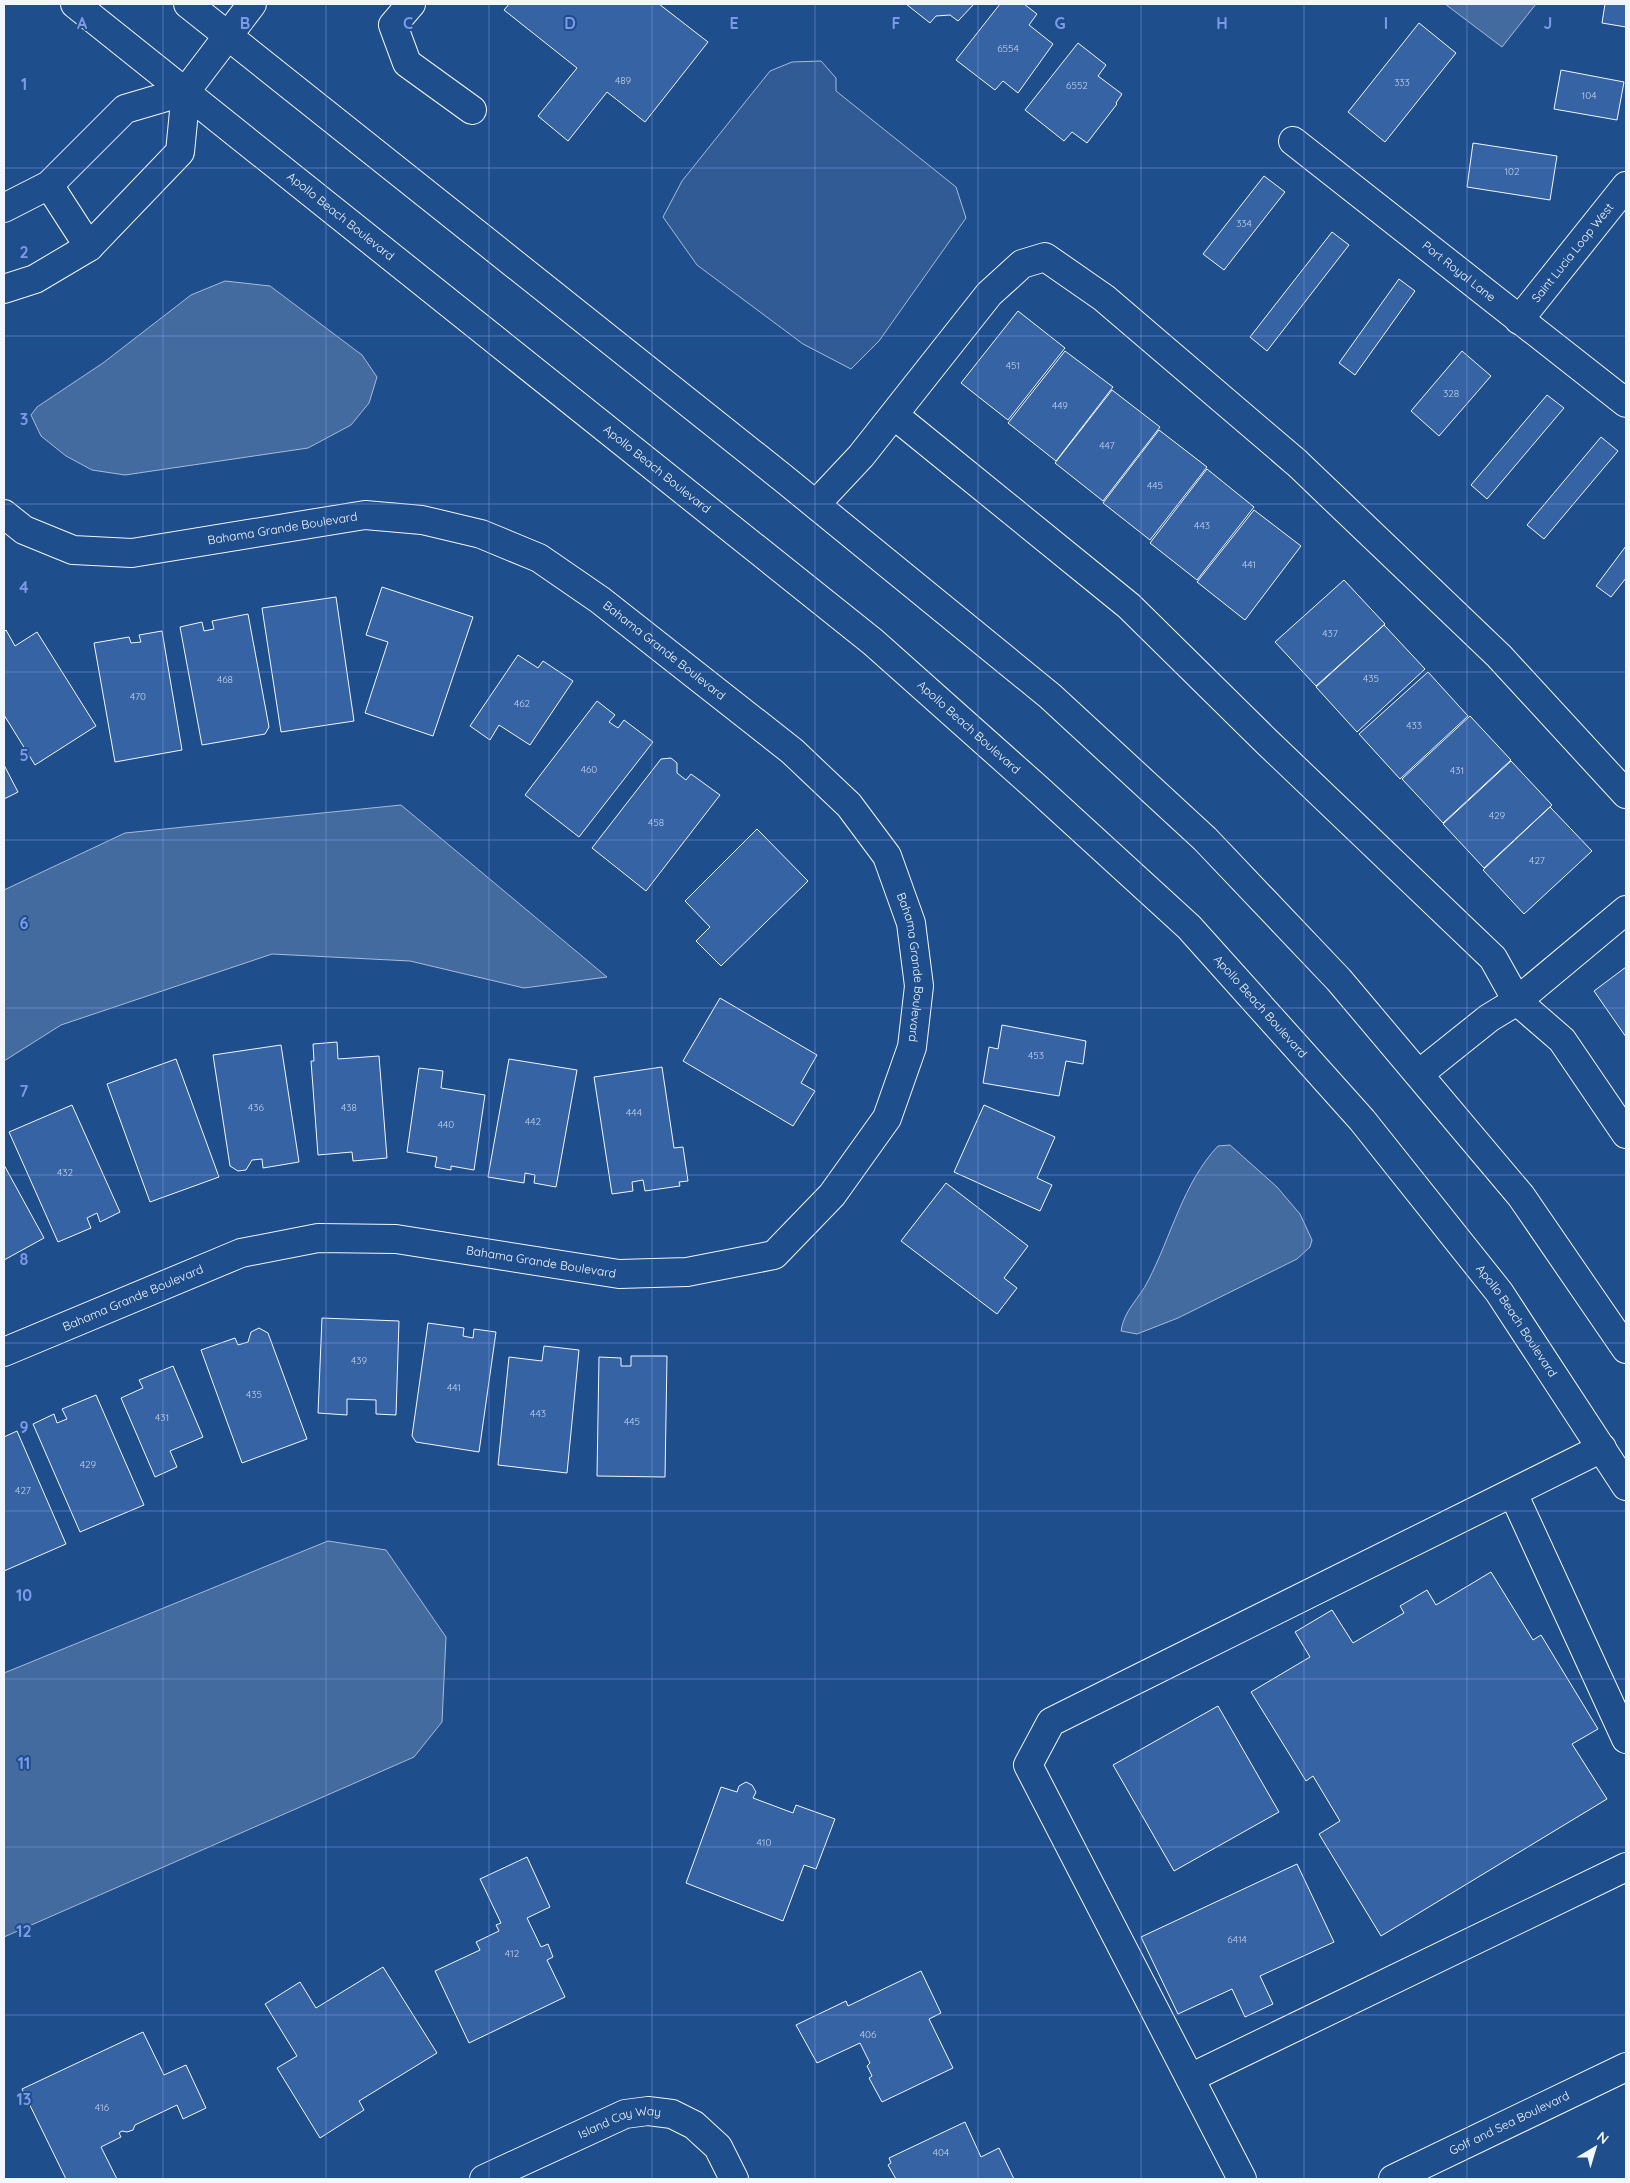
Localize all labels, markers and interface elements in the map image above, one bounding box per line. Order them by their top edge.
text: A [77,13,88,33]
text: B [240,13,250,33]
text: C [403,13,413,33]
text: D [564,13,576,33]
text: E [729,13,739,33]
text: F [892,13,901,33]
text: G [1054,13,1066,33]
text: H [1216,13,1228,33]
text: I [1384,13,1388,33]
text: J [1544,13,1552,33]
house number: 6554 [997,42,1019,55]
text: 1 [21,74,27,94]
house number: 489 [615,74,632,87]
house number: 333 [1394,76,1410,89]
house number: 6552 [1066,79,1088,92]
house number: 104 [1582,89,1596,102]
house number: 102 [1504,165,1520,178]
street label: Apollo Beach Boulevard [284,169,397,263]
street label: Saint Lucia Loop West [1528,200,1616,305]
house number: 334 [1236,217,1252,230]
street label: Port Royal Lane [1420,238,1499,305]
text: 2 [19,242,29,262]
house number: 451 [1006,359,1020,372]
house number: 328 [1443,387,1459,400]
house number: 449 [1052,399,1068,412]
text: 3 [20,409,28,429]
street label: Apollo Beach Boulevard [601,421,714,516]
house number: 447 [1099,439,1115,452]
house number: 445 [1147,479,1163,492]
street label: Bahama Grande Boulevard [206,508,358,548]
house number: 443 [1194,519,1210,532]
house number: 441 [1242,558,1256,571]
text: 4 [19,577,29,597]
street label: Bahama Grande Boulevard [600,597,729,703]
house number: 437 [1322,627,1338,640]
house number: 435 [1363,672,1379,685]
house number: 468 [217,673,233,686]
street label: Apollo Beach Boulevard [914,677,1024,777]
house number: 470 [130,690,146,703]
house number: 462 [514,697,531,710]
house number: 433 [1406,719,1422,732]
text: 5 [19,745,29,765]
house number: 460 [581,763,597,776]
house number: 431 [1450,764,1464,777]
house number: 429 [1489,809,1506,822]
house number: 458 [648,816,664,829]
house number: 427 [1529,854,1545,867]
street label: Bahama Grande Boulevard [894,890,927,1043]
text: 6 [20,913,29,933]
street label: Apollo Beach Boulevard [1211,952,1311,1061]
house number: 453 [1028,1049,1044,1062]
text: 7 [20,1081,29,1101]
house number: 436 [248,1101,265,1114]
house number: 438 [341,1101,357,1114]
house number: 444 [626,1106,642,1119]
house number: 442 [525,1115,541,1128]
house number: 440 [438,1118,454,1131]
house number: 432 [57,1166,73,1179]
street label: Bahama Grande Boulevard [465,1242,617,1281]
text: 8 [20,1249,29,1269]
street label: Bahama Grande Boulevard [60,1261,205,1334]
street label: Apollo Beach Boulevard [1473,1261,1561,1380]
house number: 439 [351,1354,367,1367]
house number: 441 [447,1381,461,1394]
house number: 435 [246,1388,262,1401]
house number: 443 [530,1407,546,1420]
house number: 431 [155,1411,169,1424]
house number: 445 [624,1415,640,1428]
text: 9 [19,1417,29,1437]
house number: 429 [80,1458,97,1471]
house number: 427 [15,1484,31,1497]
text: 10 [16,1585,32,1605]
text: 11 [18,1753,30,1773]
house number: 410 [757,1836,771,1849]
text: 12 [16,1921,32,1941]
house number: 6414 [1227,1933,1247,1946]
house number: 412 [505,1947,520,1960]
house number: 406 [860,2028,877,2041]
street label: Golf and Sea Boulevard [1447,2087,1572,2158]
text: 13 [17,2089,31,2109]
house number: 416 [95,2101,110,2114]
street label: Island Cay Way [576,2103,662,2142]
north arrow [1570,2123,1620,2173]
text: N [1593,2127,1613,2148]
house number: 404 [933,2146,949,2159]

